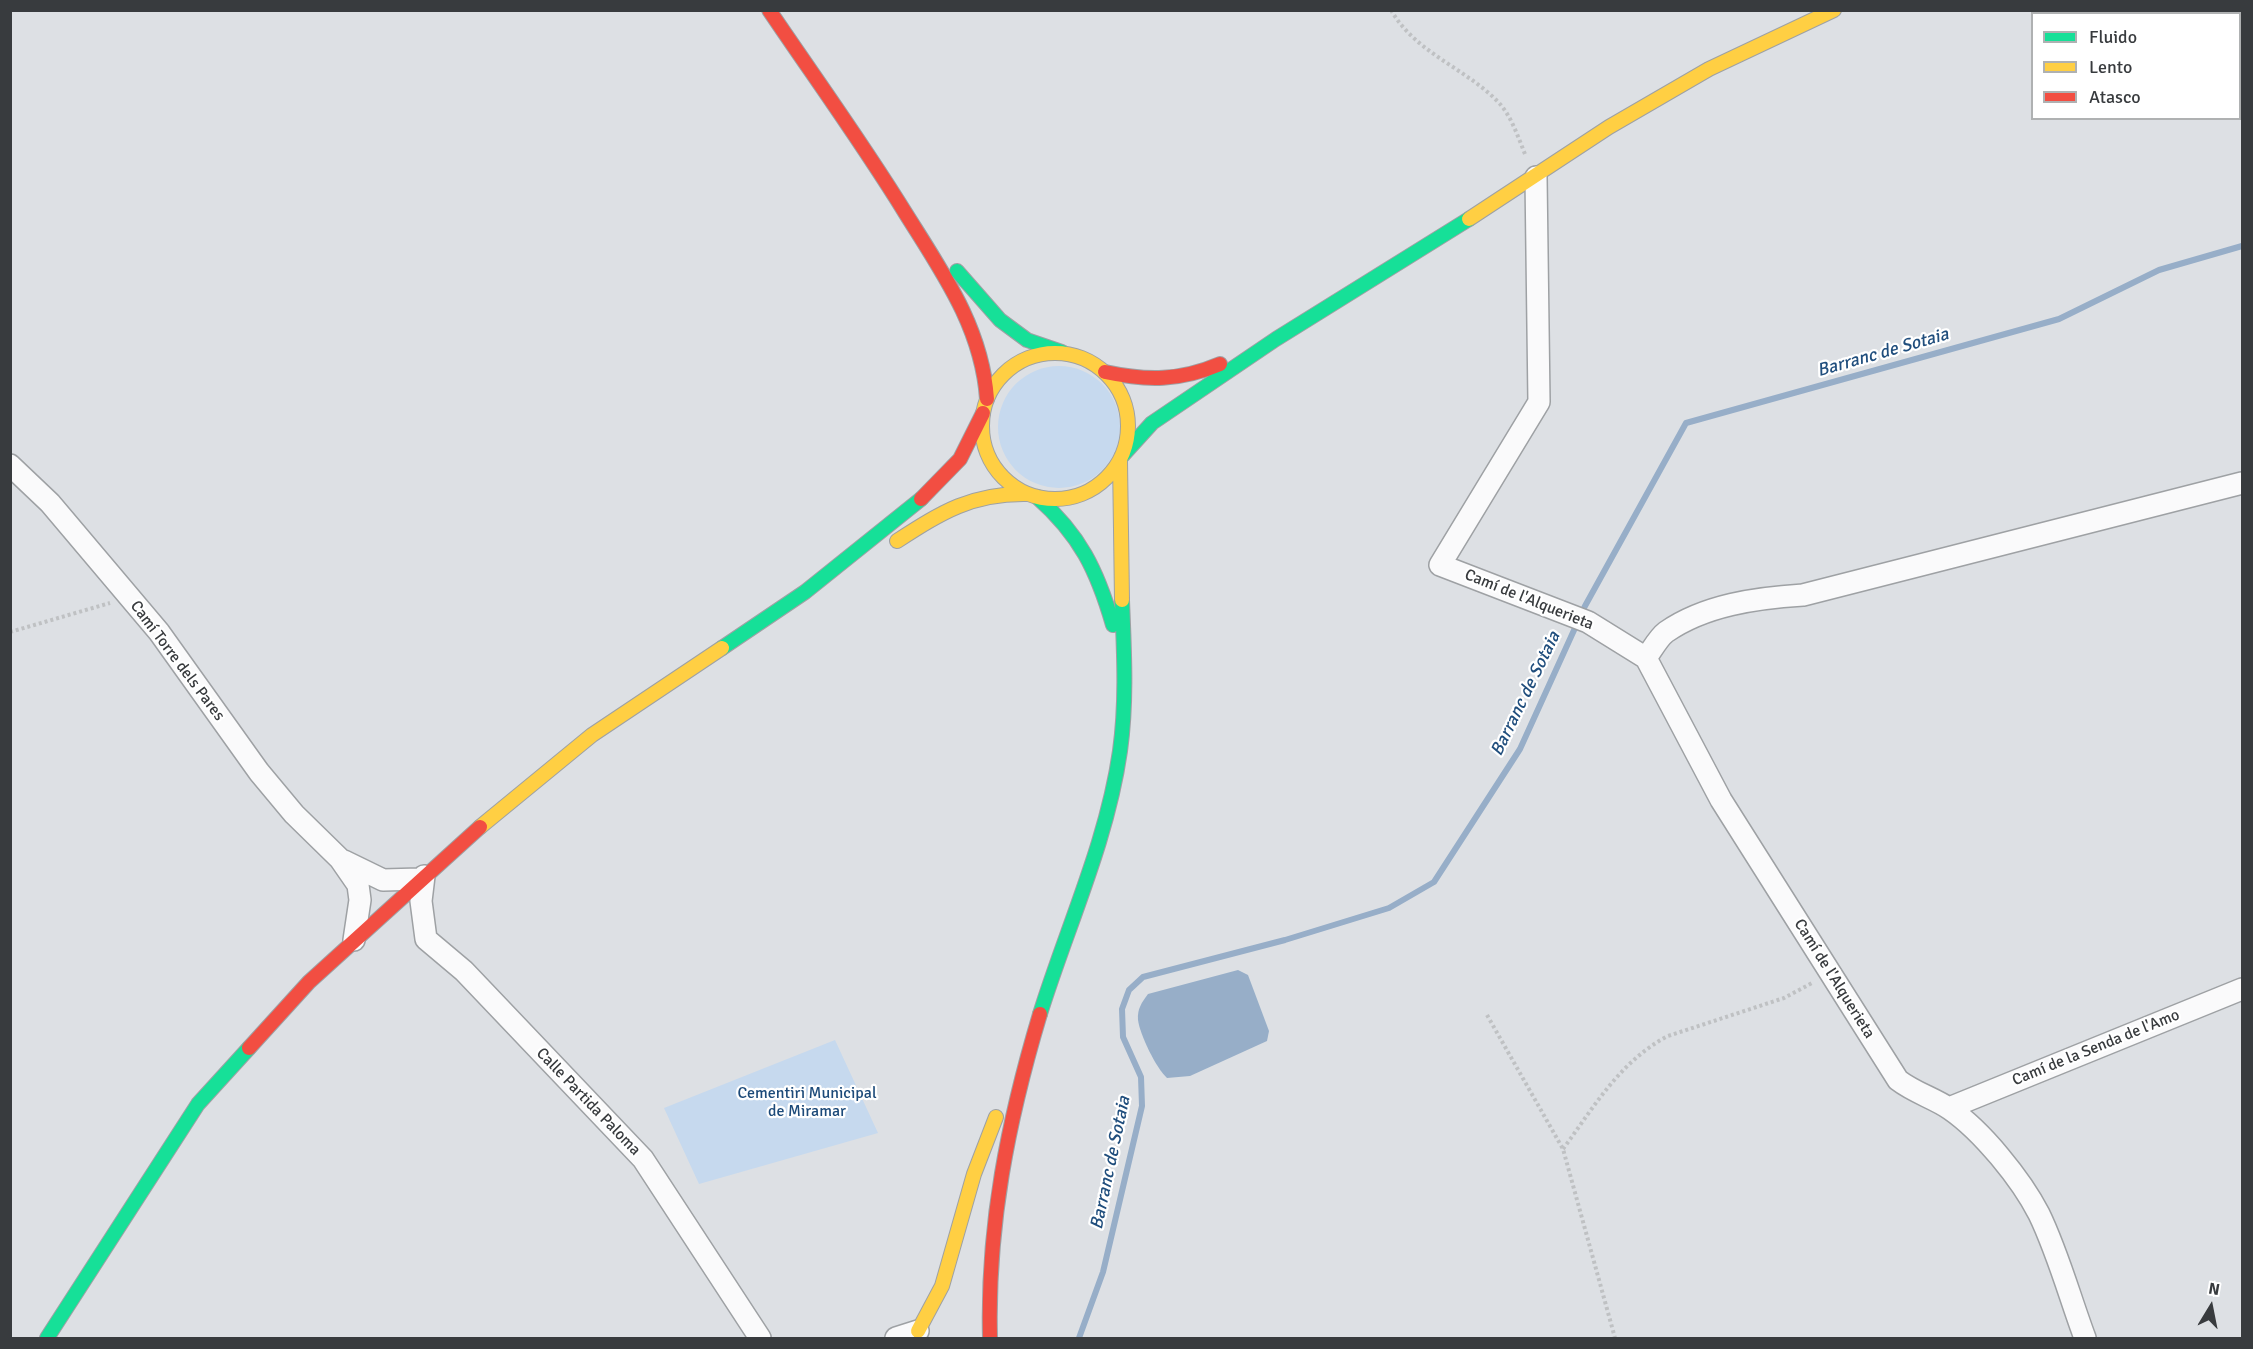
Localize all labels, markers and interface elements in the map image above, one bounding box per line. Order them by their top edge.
legend [2031,12,2241,120]
text: Fluido [2089,26,2137,48]
text: Lento [2089,56,2132,78]
text: Atasco [2089,86,2141,108]
water label: Barranc de Sotaia [1815,324,1951,382]
street label: Camí de l'Alquerieta [1462,565,1596,635]
street label: Camí Torre dels Pares [126,597,228,725]
water label: Barranc de Sotaia [1487,628,1565,760]
street label: Camí de l'Alquerieta [1789,916,1879,1042]
street label: Camí de la Senda de l'Amo [2010,1006,2182,1090]
street label: Calle Partida Paloma [532,1044,644,1160]
park label: Cementiri Municipal de Miramar [737,1084,877,1122]
water label: Barranc de Sotaia [1086,1094,1136,1232]
north arrow [2181,1277,2241,1337]
text: N [2207,1278,2221,1300]

